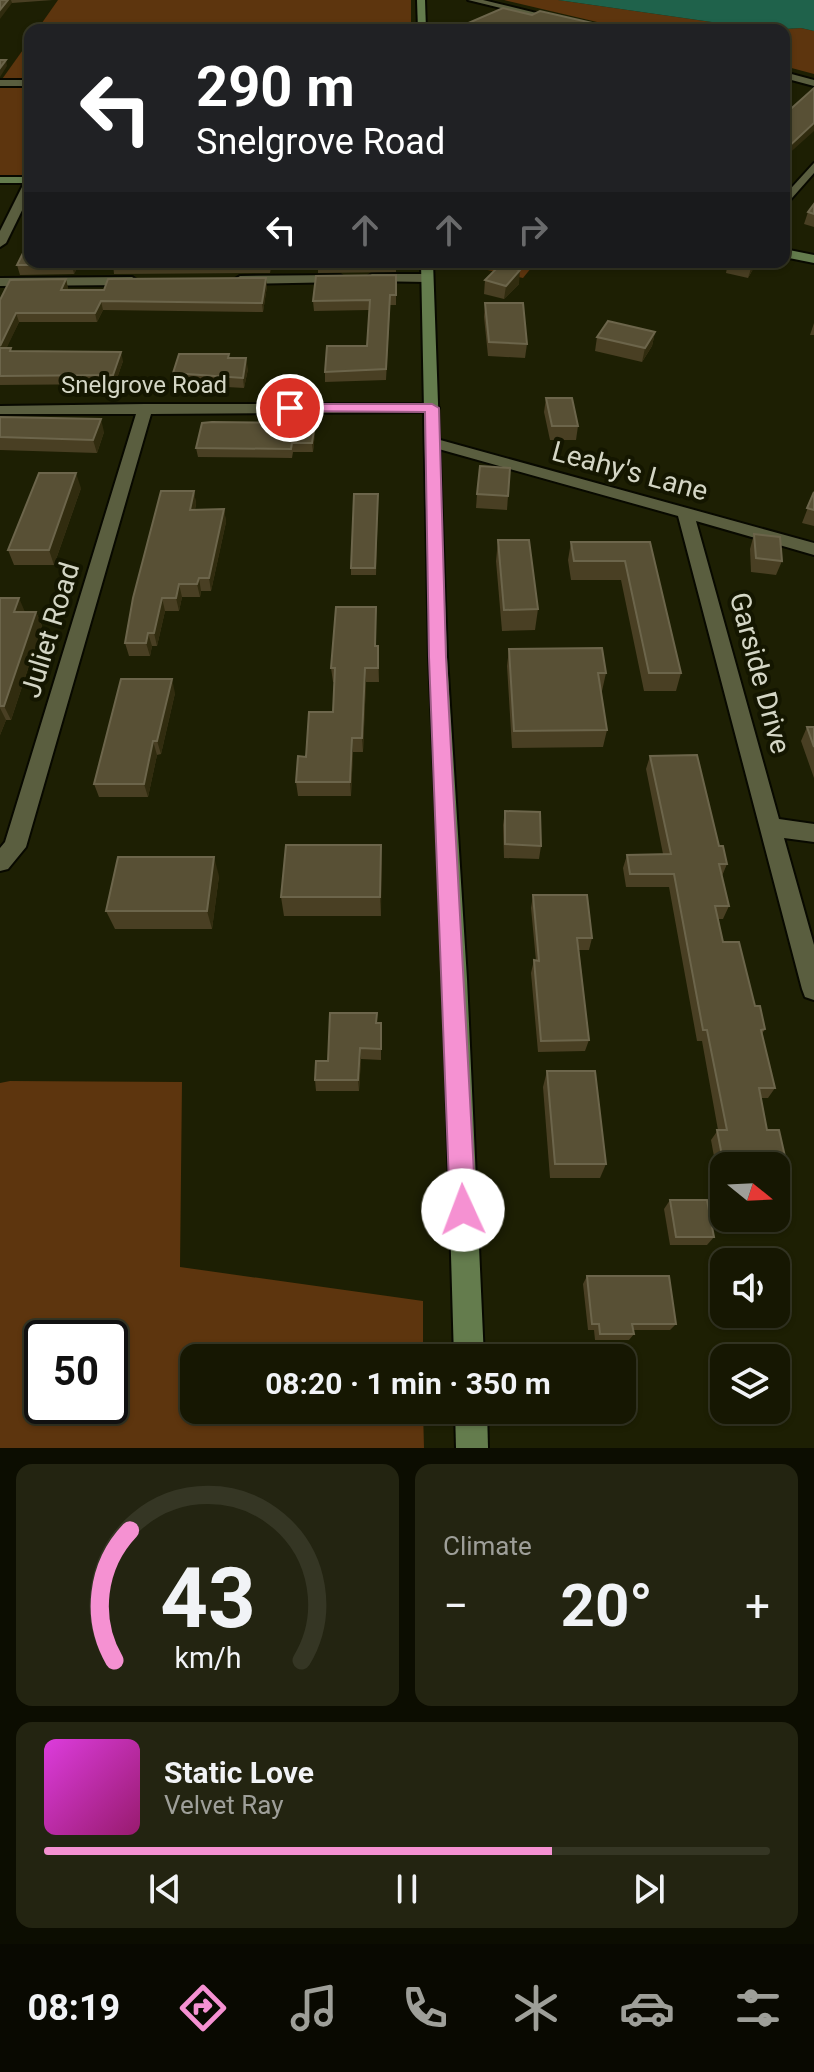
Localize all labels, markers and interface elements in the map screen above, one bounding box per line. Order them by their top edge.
text: 290 m [196,54,355,120]
icon: left [64,56,168,160]
text: Snelgrove Road [196,121,445,163]
icon: left [259,208,303,252]
icon: ahead [343,208,387,252]
icon: ahead [427,208,471,252]
icon: right [511,208,555,252]
street label: Snelgrove Road [61,371,227,399]
pin [256,374,324,442]
icon: arrive [268,386,312,430]
street label: Leahy's Lane [549,434,711,508]
street label: Juliet Road [14,558,86,702]
street label: Garside Drive [723,589,797,757]
north arrow [710,1152,790,1232]
map controls [710,1152,790,1424]
position arrow [421,1168,505,1252]
button: sound [710,1248,790,1328]
speed limit sign: 50 [24,1320,128,1424]
button: layers [710,1344,790,1424]
text: 08:20 · 1 min · 350 m [265,1366,551,1401]
text: Climate [443,1531,532,1561]
text: 43 [160,1550,255,1647]
text: 20° [560,1570,653,1641]
text: − [443,1580,468,1632]
text: + [745,1580,770,1632]
text: km/h [174,1641,241,1675]
text: Static Love [164,1755,314,1790]
text: Velvet Ray [164,1790,284,1820]
icon: previous [143,1867,187,1911]
icon: pause [385,1867,429,1911]
icon: next [627,1867,671,1911]
icon: directions [175,1980,231,2036]
icon: music [286,1980,342,2036]
icon: phone [397,1980,453,2036]
icon: climate [508,1980,564,2036]
icon: car [619,1980,675,2036]
icon: filters [730,1980,786,2036]
text: 08:19 [28,1987,120,2029]

